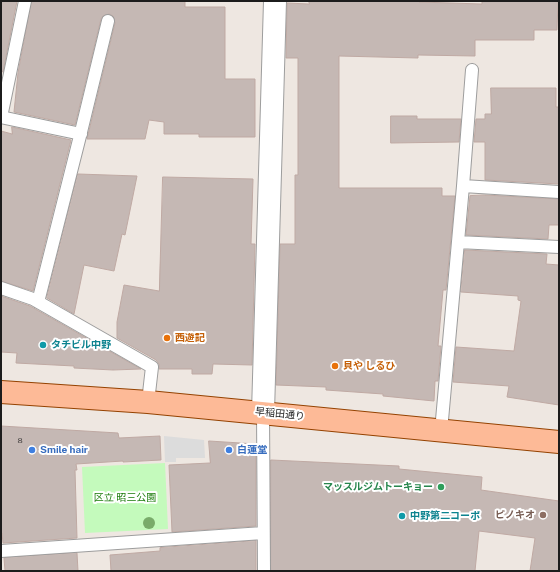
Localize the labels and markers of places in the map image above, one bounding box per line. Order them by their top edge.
place label: 西遊記 [175,332,205,344]
marker: 西遊記 [162,333,172,343]
place label: タチビル中野 [51,339,111,351]
marker: タチビル中野 [38,340,48,350]
place label: 貝や しるひ [343,360,395,372]
marker: 貝や しるひ [330,361,340,371]
place label: Smile hair [40,444,88,456]
place label: 白蓮堂 [237,444,267,456]
marker: Smile hair [27,445,37,455]
marker: 白蓮堂 [224,445,234,455]
place label: マッスルジムトーキョー [323,481,433,493]
marker: マッスルジムトーキョー [436,482,446,492]
place label: ピノキオ [495,509,535,521]
place label: 中野第二コーポ [410,510,480,522]
marker: ピノキオ [538,510,548,520]
marker: 中野第二コーポ [397,511,407,521]

